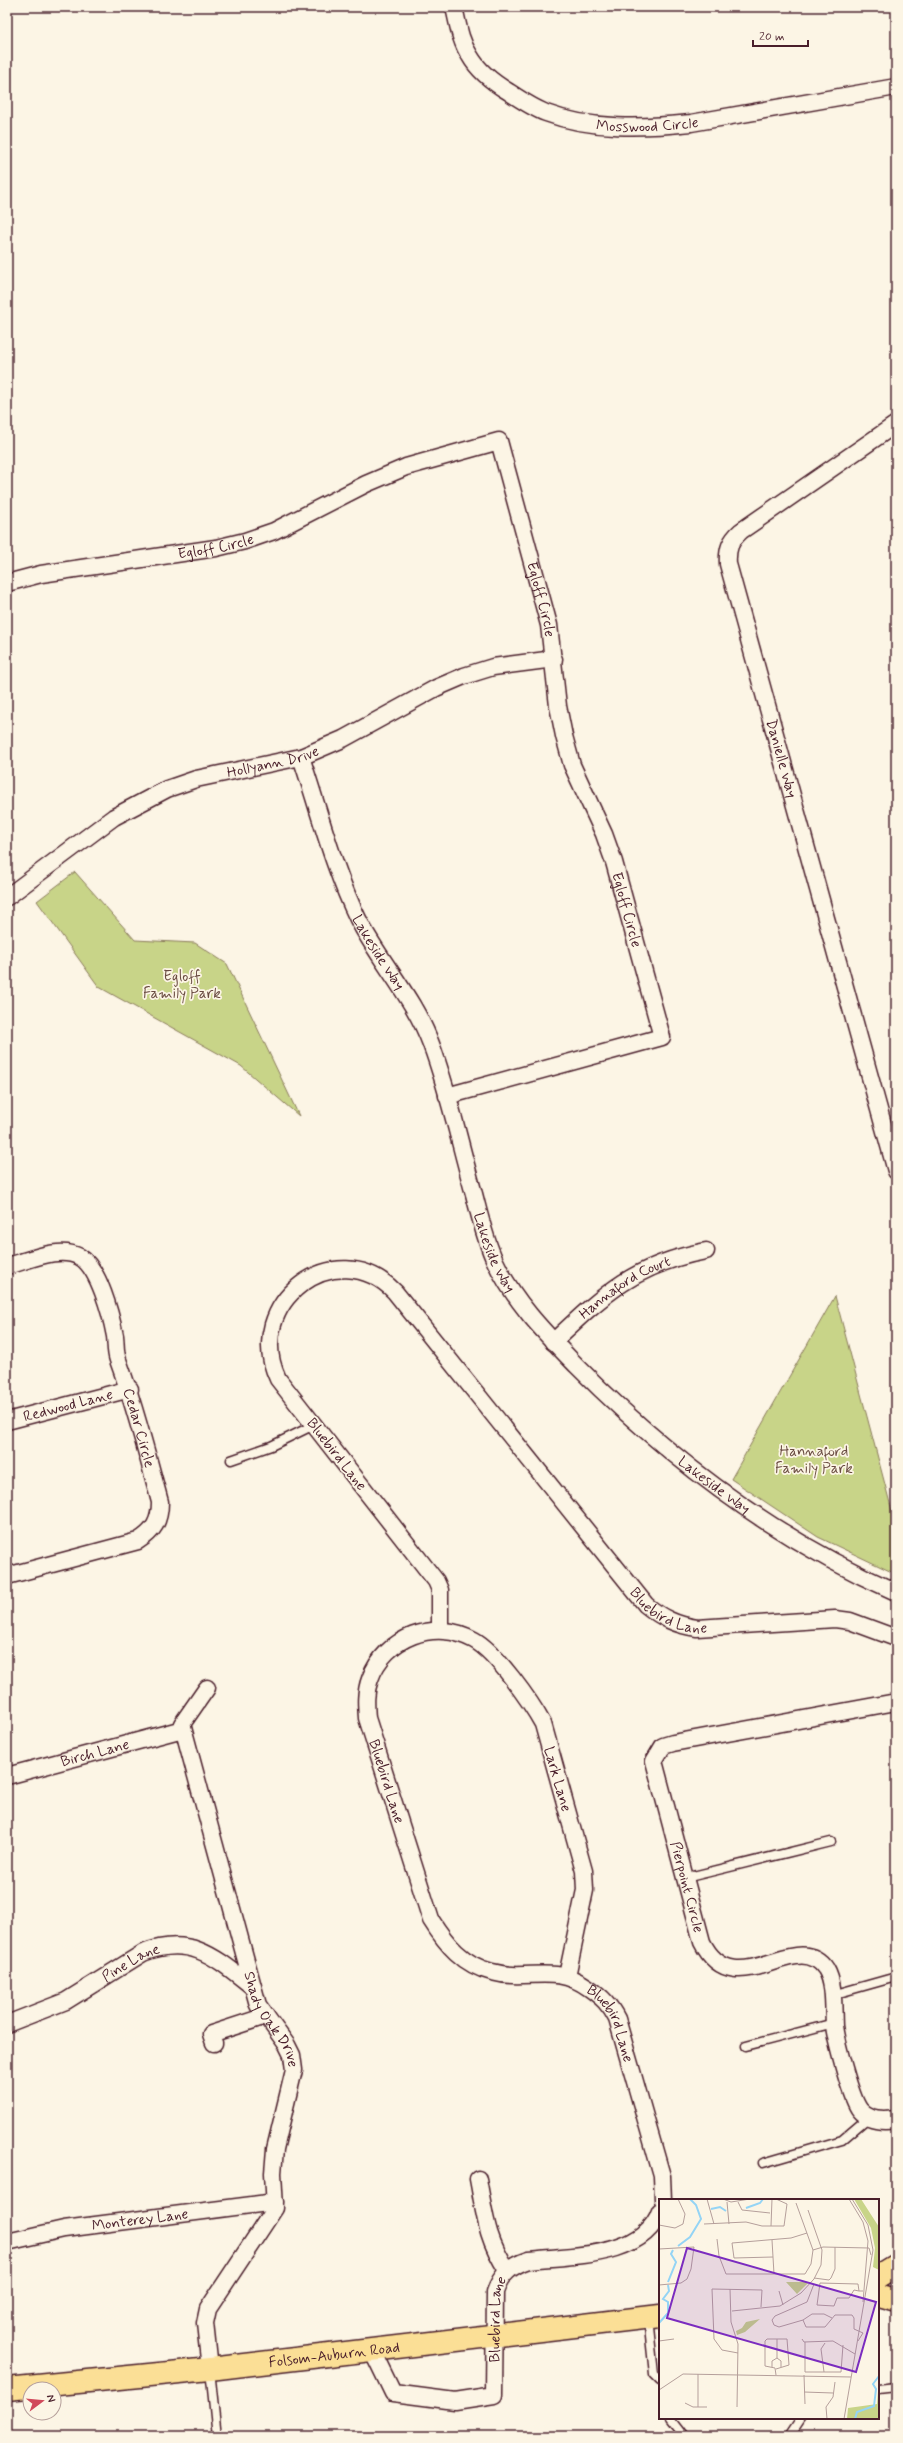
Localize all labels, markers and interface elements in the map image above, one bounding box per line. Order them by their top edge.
scale bar [753,22,808,48]
text: 20 m [759,29,785,45]
street label: Mosswood Circle [595,113,700,138]
street label: Egloff Circle [176,530,257,565]
street label: Egloff Circle [521,560,559,638]
street label: Danielle Way [760,717,801,800]
street label: Hollyann Drive [225,741,323,783]
street label: Egloff Circle [606,870,646,950]
street label: Lakeside Way [347,912,409,994]
park label: Egloff Family Park [143,967,221,1004]
street label: Lakeside Way [468,1210,520,1297]
street label: Hannaford Court [575,1252,674,1324]
street label: Redwood Lane [21,1385,116,1427]
street label: Cedar Circle [117,1386,159,1470]
street label: Bluebird Lane [302,1414,371,1495]
park label: Hannaford Family Park [775,1442,853,1479]
street label: Lakeside Way [673,1452,754,1519]
street label: Bluebird Lane [625,1583,708,1639]
street label: Birch Lane [59,1735,132,1772]
street label: Bluebird Lane [363,1737,409,1826]
street label: Lark Lane [538,1744,576,1814]
street label: Pierpoint Circle [665,1839,708,1935]
street label: Pine Lane [98,1939,162,1987]
street label: Shady Oak Drive [238,1969,303,2069]
street label: Bluebird Lane [582,1980,638,2065]
inset map [659,2199,879,2419]
street label: Monterey Lane [91,2204,190,2236]
street label: Bluebird Lane [485,2272,512,2363]
street label: Folsom-Auburn Road [268,2338,401,2373]
north arrow [22,2381,62,2421]
text: N [43,2393,58,2404]

